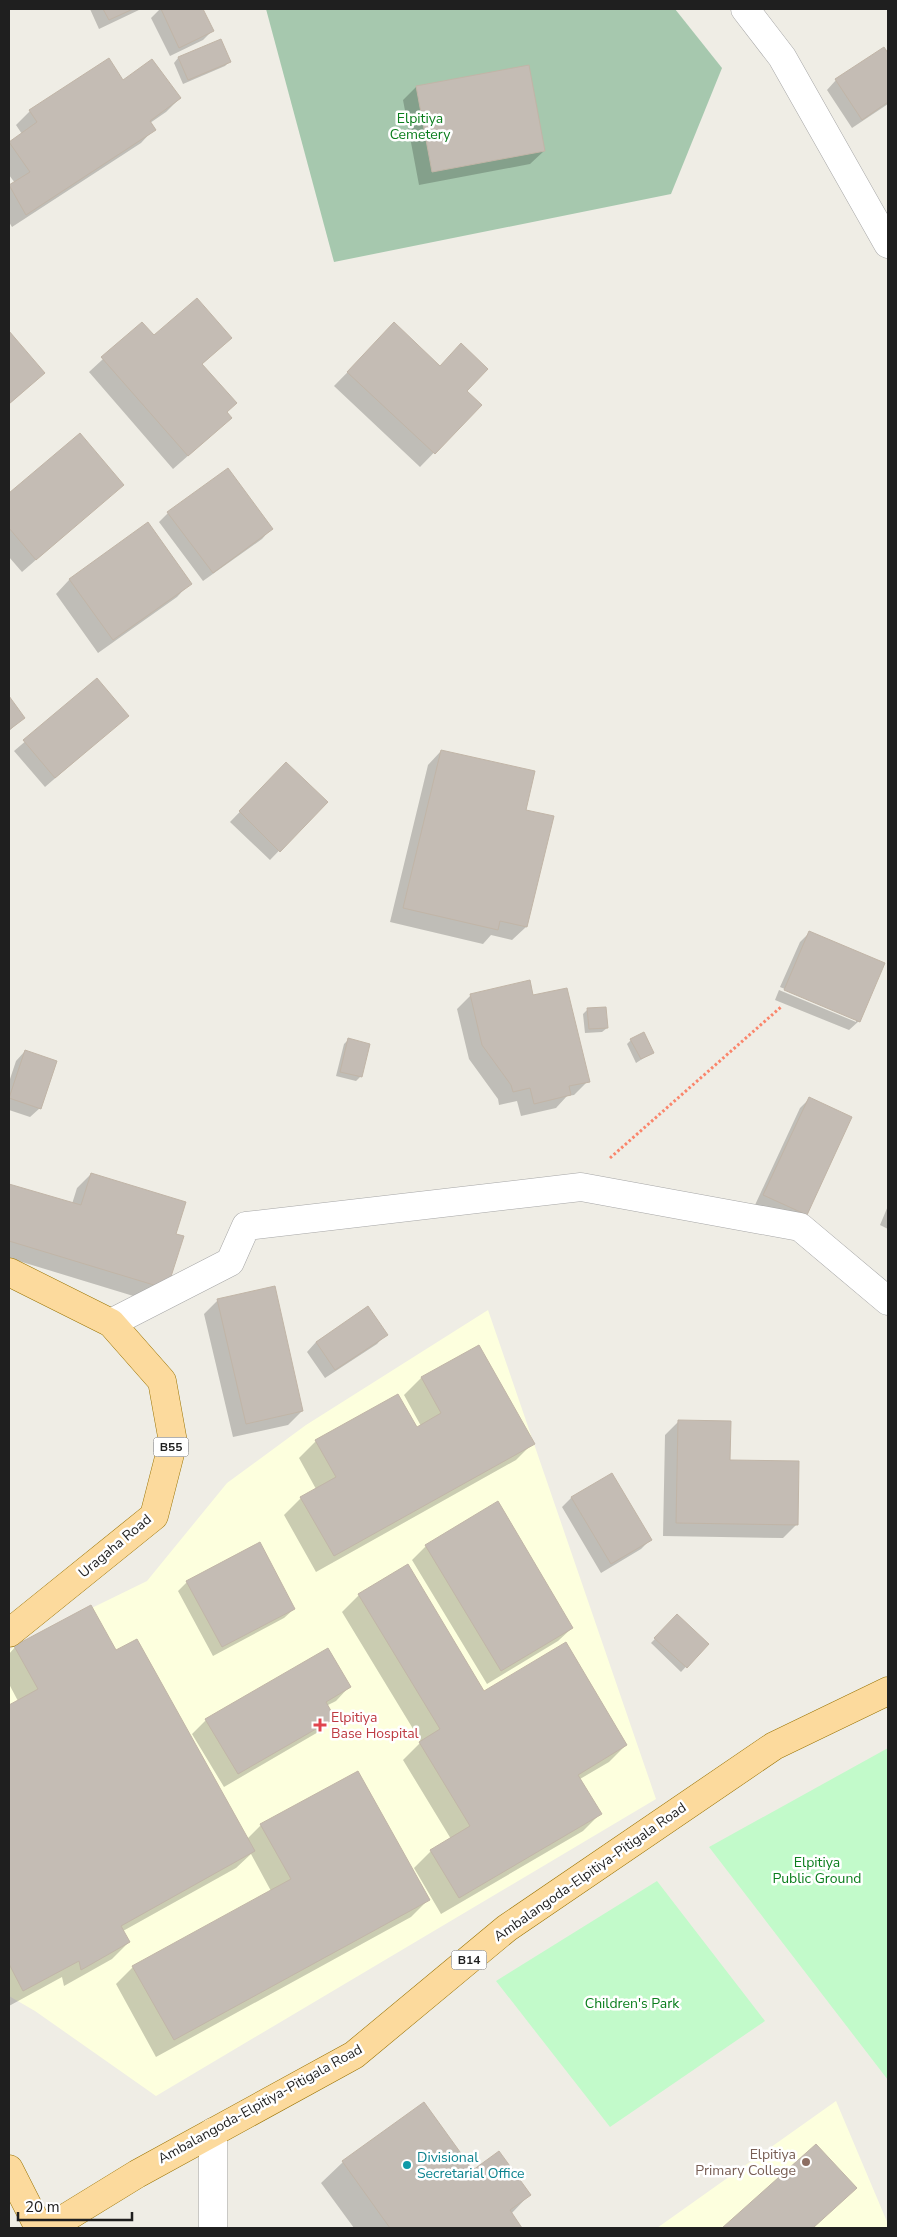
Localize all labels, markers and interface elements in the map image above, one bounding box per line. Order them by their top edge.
park label: Elpitiya Cemetery [390,109,451,144]
road number: B55 [154,1438,188,1456]
street label: Uragaha Road [75,1510,155,1582]
place label: Elpitiya Base Hospital [331,1708,420,1743]
marker: Elpitiya Base Hospital [313,1718,327,1732]
street label: Ambalangoda-Elpitiya-Pitigala Road [490,1798,690,1946]
park label: Elpitiya Public Ground [772,1853,862,1888]
road number: B14 [452,1950,486,1970]
park label: Children's Park [585,1994,680,2013]
street label: Ambalangoda-Elpitiya-Pitigala Road [155,2040,365,2168]
place label: Elpitiya Primary College [695,2145,796,2180]
place label: Divisional Secretarial Office [417,2148,524,2183]
marker: Elpitiya Primary College [800,2156,812,2168]
marker: Divisional Secretarial Office [401,2159,413,2171]
scale bar [18,2190,131,2222]
text: 20 m [25,2197,60,2217]

